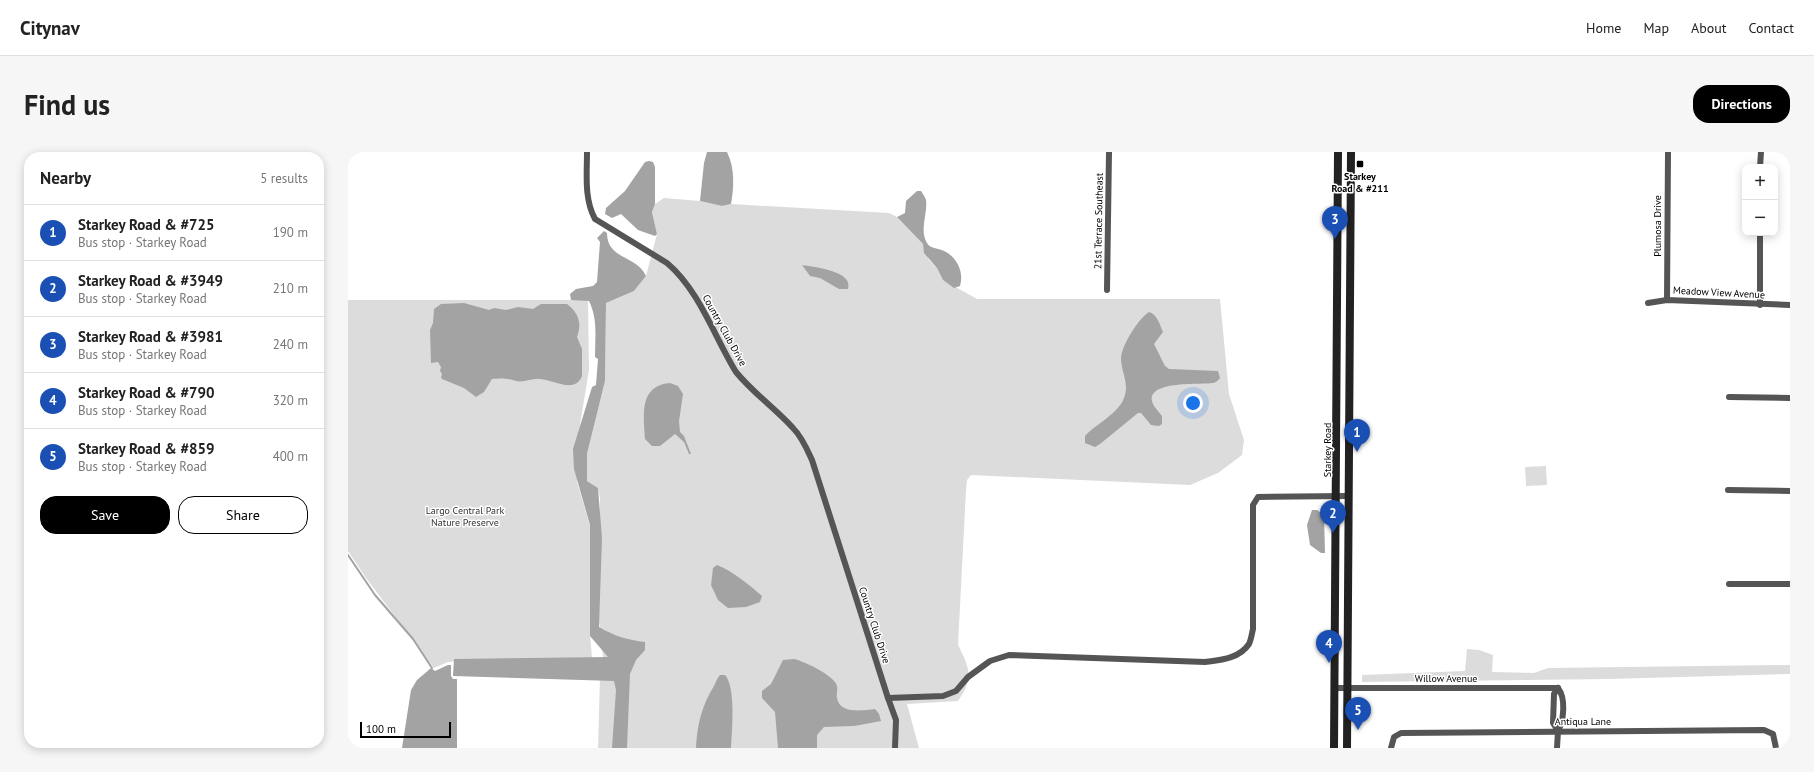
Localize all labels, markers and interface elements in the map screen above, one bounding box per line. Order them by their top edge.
text: Citynav [20,16,80,40]
text: Home [1586,19,1621,37]
text: Map [1643,19,1669,37]
text: About [1691,19,1727,37]
text: Contact [1749,19,1794,37]
button: Directions [1693,85,1790,123]
text: Find us [24,86,110,123]
marker: Starkey Road & #211 [1355,159,1365,169]
map controls [1742,164,1778,236]
button: + [1742,164,1778,200]
text: Nearby [40,167,91,189]
text: 5 results [260,170,308,187]
place label: Starkey Road & #211 [1331,170,1389,195]
street label: 21st Terrace Southeast [1091,172,1106,269]
street label: Plumosa Drive [1651,195,1664,257]
button: − [1742,200,1778,236]
pin: 3 [1322,206,1348,239]
text: Starkey Road & #725 [78,215,215,234]
text: 1 [49,224,57,241]
text: 190 m [273,224,308,241]
text: Bus stop · Starkey Road [78,234,207,251]
text: Starkey Road & #3949 [78,271,223,290]
text: 2 [49,280,57,297]
text: 210 m [273,280,308,297]
street label: Meadow View Avenue [1673,284,1765,301]
text: Bus stop · Starkey Road [78,290,207,307]
street label: Country Club Drive [700,292,750,368]
text: Starkey Road & #3981 [78,327,223,346]
text: 3 [49,336,57,353]
text: 240 m [273,336,308,353]
text: Bus stop · Starkey Road [78,346,207,363]
text: Starkey Road & #790 [78,383,215,402]
text: 4 [49,392,57,409]
text: 320 m [273,392,308,409]
your location [1183,393,1203,413]
text: Bus stop · Starkey Road [78,402,207,419]
pin: 1 [1344,419,1370,452]
street label: Starkey Road [1321,423,1334,477]
text: Starkey Road & #859 [78,439,215,458]
text: 5 [49,448,57,465]
text: 400 m [273,448,308,465]
text: Bus stop · Starkey Road [78,458,207,475]
button: Save [40,496,170,534]
button: Share [178,496,308,534]
pin: 2 [1320,500,1346,533]
park label: Largo Central Park Nature Preserve [426,504,504,529]
street label: Country Club Drive [856,585,893,665]
pin: 4 [1316,630,1342,663]
street label: Willow Avenue [1415,672,1477,685]
pin: 5 [1345,697,1371,730]
street label: Antiqua Lane [1555,715,1611,728]
scale bar [360,720,451,739]
text: 100 m [366,722,396,736]

